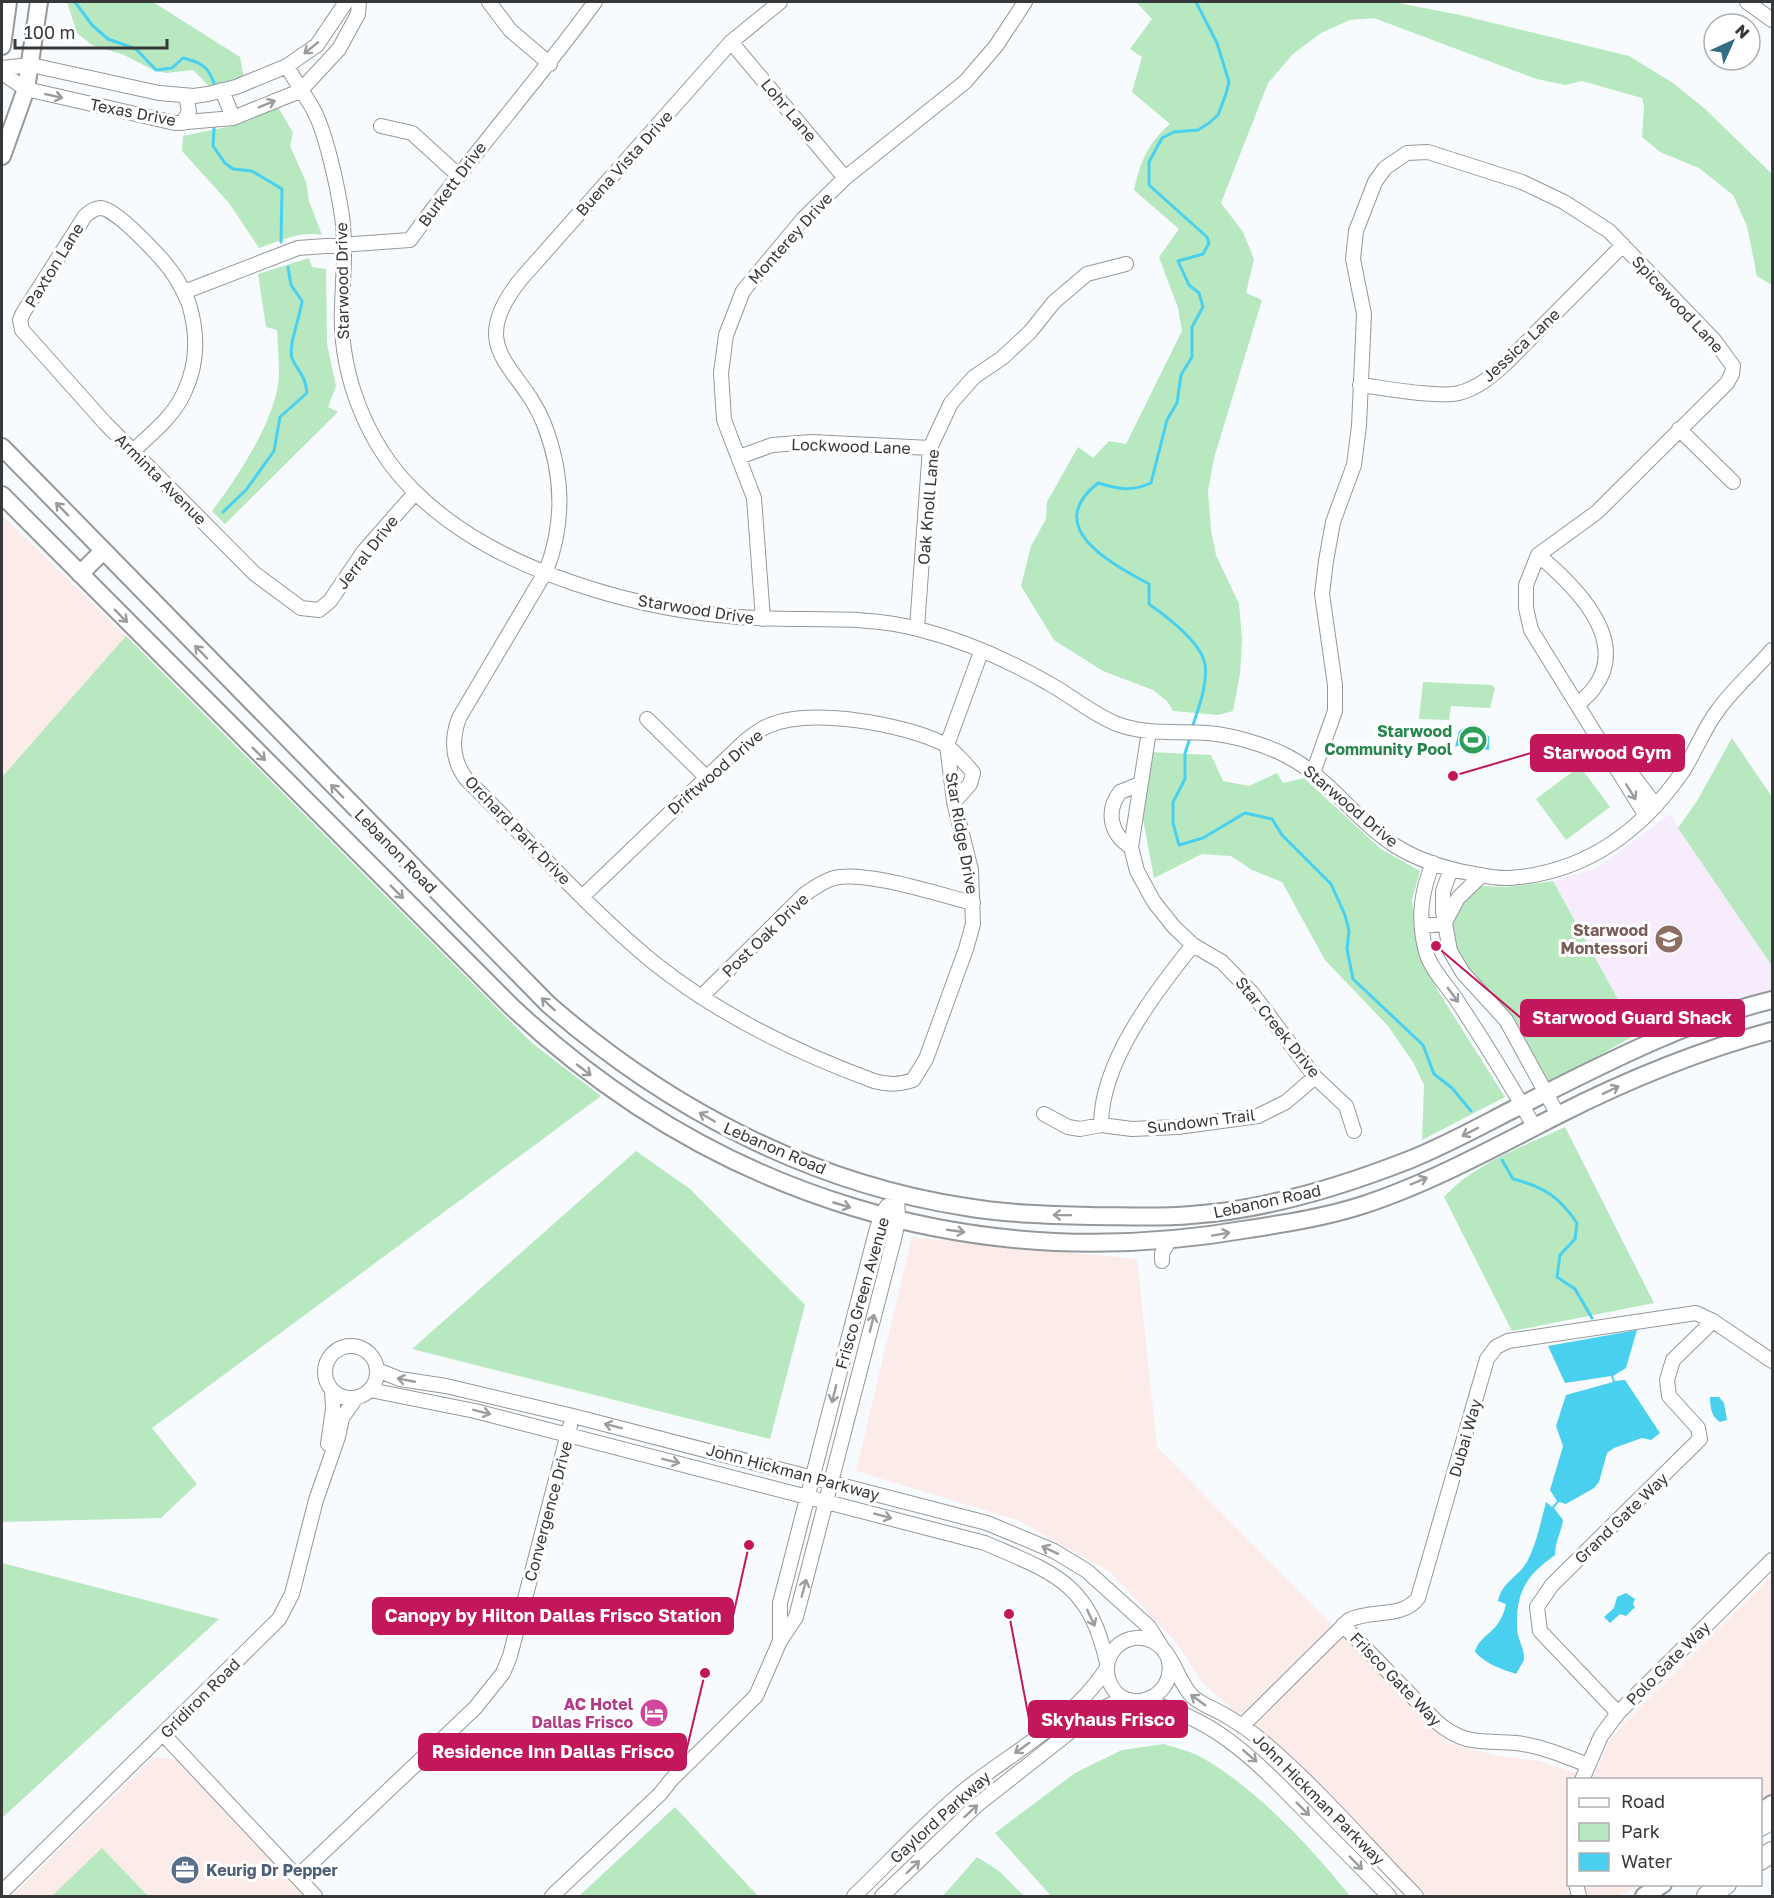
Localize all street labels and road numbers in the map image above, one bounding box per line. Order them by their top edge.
street label: Lohr Lane [757,74,821,146]
street label: Texas Drive [88,94,178,130]
street label: Buena Vista Drive [571,106,677,220]
street label: Burkett Drive [414,138,490,230]
street label: Monterey Drive [744,188,836,288]
street label: Paxton Lane [20,219,88,311]
street label: Starwood Drive [331,222,353,340]
street label: Spicewood Lane [1628,251,1728,357]
street label: Jessica Lane [1478,304,1564,386]
street label: Arminta Avenue [111,429,211,529]
street label: Lockwood Lane [791,434,911,458]
street label: Oak Knoll Lane [913,448,943,566]
street label: Jerral Drive [332,511,402,593]
street label: Starwood Drive [636,590,756,628]
street label: Driftwood Drive [663,725,767,819]
street label: Starwood Drive [1300,761,1402,851]
street label: Orchard Park Drive [461,771,575,889]
street label: Star Ridge Drive [941,771,983,895]
street label: Lebanon Road [351,805,441,897]
street label: Post Oak Drive [718,889,812,981]
street label: Star Creek Drive [1231,973,1325,1081]
street label: Sundown Trail [1146,1104,1256,1138]
street label: Lebanon Road [721,1117,829,1179]
street label: Lebanon Road [1211,1180,1323,1222]
street label: Frisco Green Avenue [831,1215,893,1371]
street label: Dubai Way [1444,1397,1486,1479]
street label: Convergence Drive [520,1439,576,1583]
street label: John Hickman Parkway [704,1439,882,1505]
street label: Grand Gate Way [1570,1468,1672,1568]
street label: Polo Gate Way [1622,1617,1714,1709]
street label: Frisco Gate Way [1346,1628,1446,1730]
street label: Gridiron Road [156,1654,244,1742]
street label: John Hickman Parkway [1249,1729,1389,1869]
street label: Gaylord Parkway [886,1767,994,1867]

